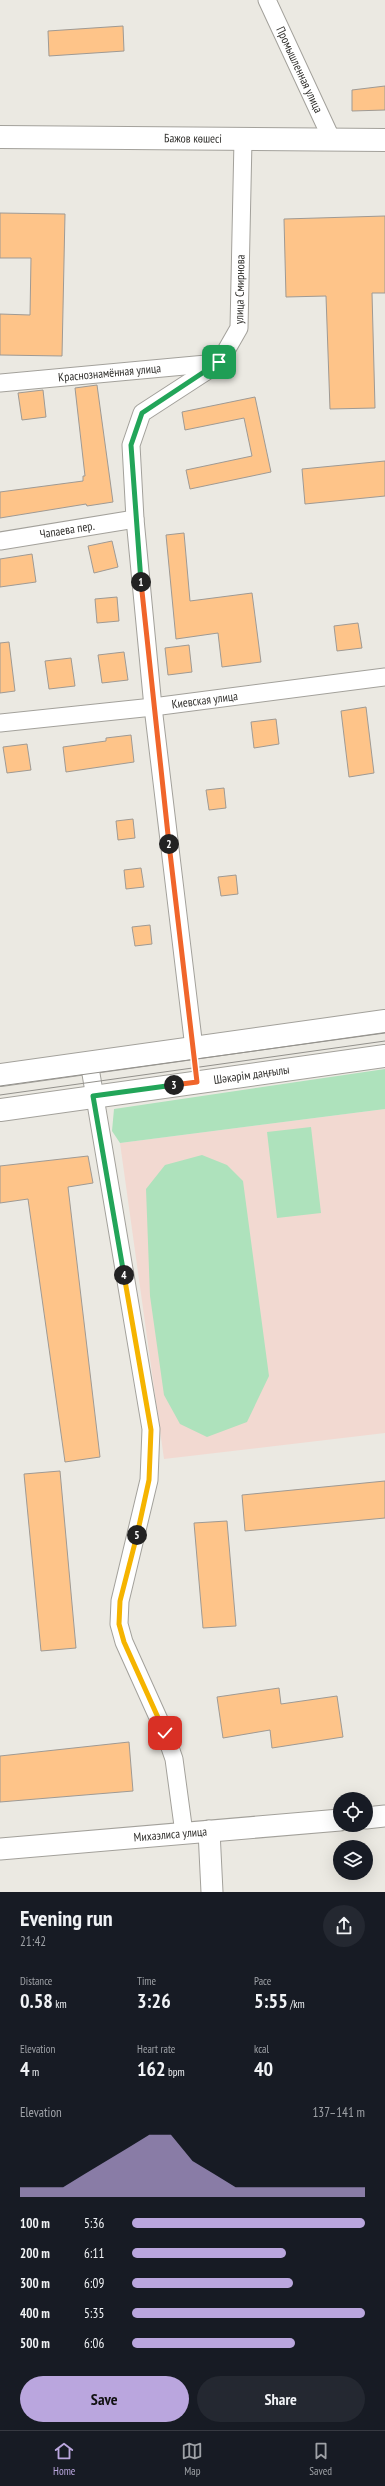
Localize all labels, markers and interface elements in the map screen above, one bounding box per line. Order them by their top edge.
street label: Промышленная улица [273,24,326,115]
street label: Бажов көшесі [164,130,222,146]
street label: улица Смирнова [231,254,248,324]
pin [202,345,236,379]
icon: arrive [208,351,230,373]
street label: Краснознамённая улица [57,360,162,385]
street label: Чапаева пер. [39,518,96,541]
pin: 1 [131,572,151,592]
text: 1 [138,575,144,589]
street label: Киевская улица [171,688,239,712]
pin: 2 [159,834,179,854]
text: 2 [166,837,172,851]
street label: Шәкәрім даңғылы [213,1061,290,1087]
pin: 3 [164,1075,184,1095]
text: 3 [171,1078,177,1092]
pin: 4 [114,1265,134,1285]
text: 4 [121,1268,127,1282]
pin: 5 [127,1525,147,1545]
text: 5 [134,1528,140,1542]
pin [148,1716,182,1750]
icon: check [154,1722,176,1744]
map controls [333,1792,373,1880]
button: locate [333,1792,373,1832]
street label: Михаэлиса улица [133,1823,208,1845]
button: layers [333,1840,373,1880]
text: Evening run [20,1904,113,1932]
button: share [323,1905,365,1947]
text: 21:42 [20,1933,46,1950]
text: Distance [20,1974,52,1988]
text: Time [137,1974,156,1988]
text: Pace [254,1974,271,1988]
text: 0.58 [20,1988,53,2014]
text: 3:26 [137,1988,171,2014]
text: 5:55 [254,1988,288,2014]
text: km [53,1997,67,2011]
text: /km [288,1997,305,2011]
text: Elevation [20,2042,55,2056]
text: Heart rate [137,2042,175,2056]
text: kcal [254,2042,269,2056]
text: 4 [20,2056,30,2082]
text: 162 [137,2056,166,2082]
text: 40 [254,2056,273,2082]
text: m [30,2065,39,2079]
text: bpm [166,2065,185,2079]
text: Elevation [20,2104,62,2121]
text: 137–141 m [312,2104,365,2121]
text: 100 m [20,2215,50,2232]
text: 5:36 [84,2215,104,2232]
text: 200 m [20,2245,50,2262]
text: 6:11 [84,2245,104,2262]
text: 300 m [20,2275,50,2292]
text: 6:09 [84,2275,104,2292]
text: 400 m [20,2305,50,2322]
text: 5:35 [84,2305,104,2322]
text: 500 m [20,2335,50,2352]
text: 6:06 [84,2335,104,2352]
button: Save [20,2376,189,2422]
button: Share [197,2376,365,2422]
tab: Home [53,2440,75,2478]
tab: Map [181,2440,203,2478]
tab: Saved [309,2440,332,2478]

